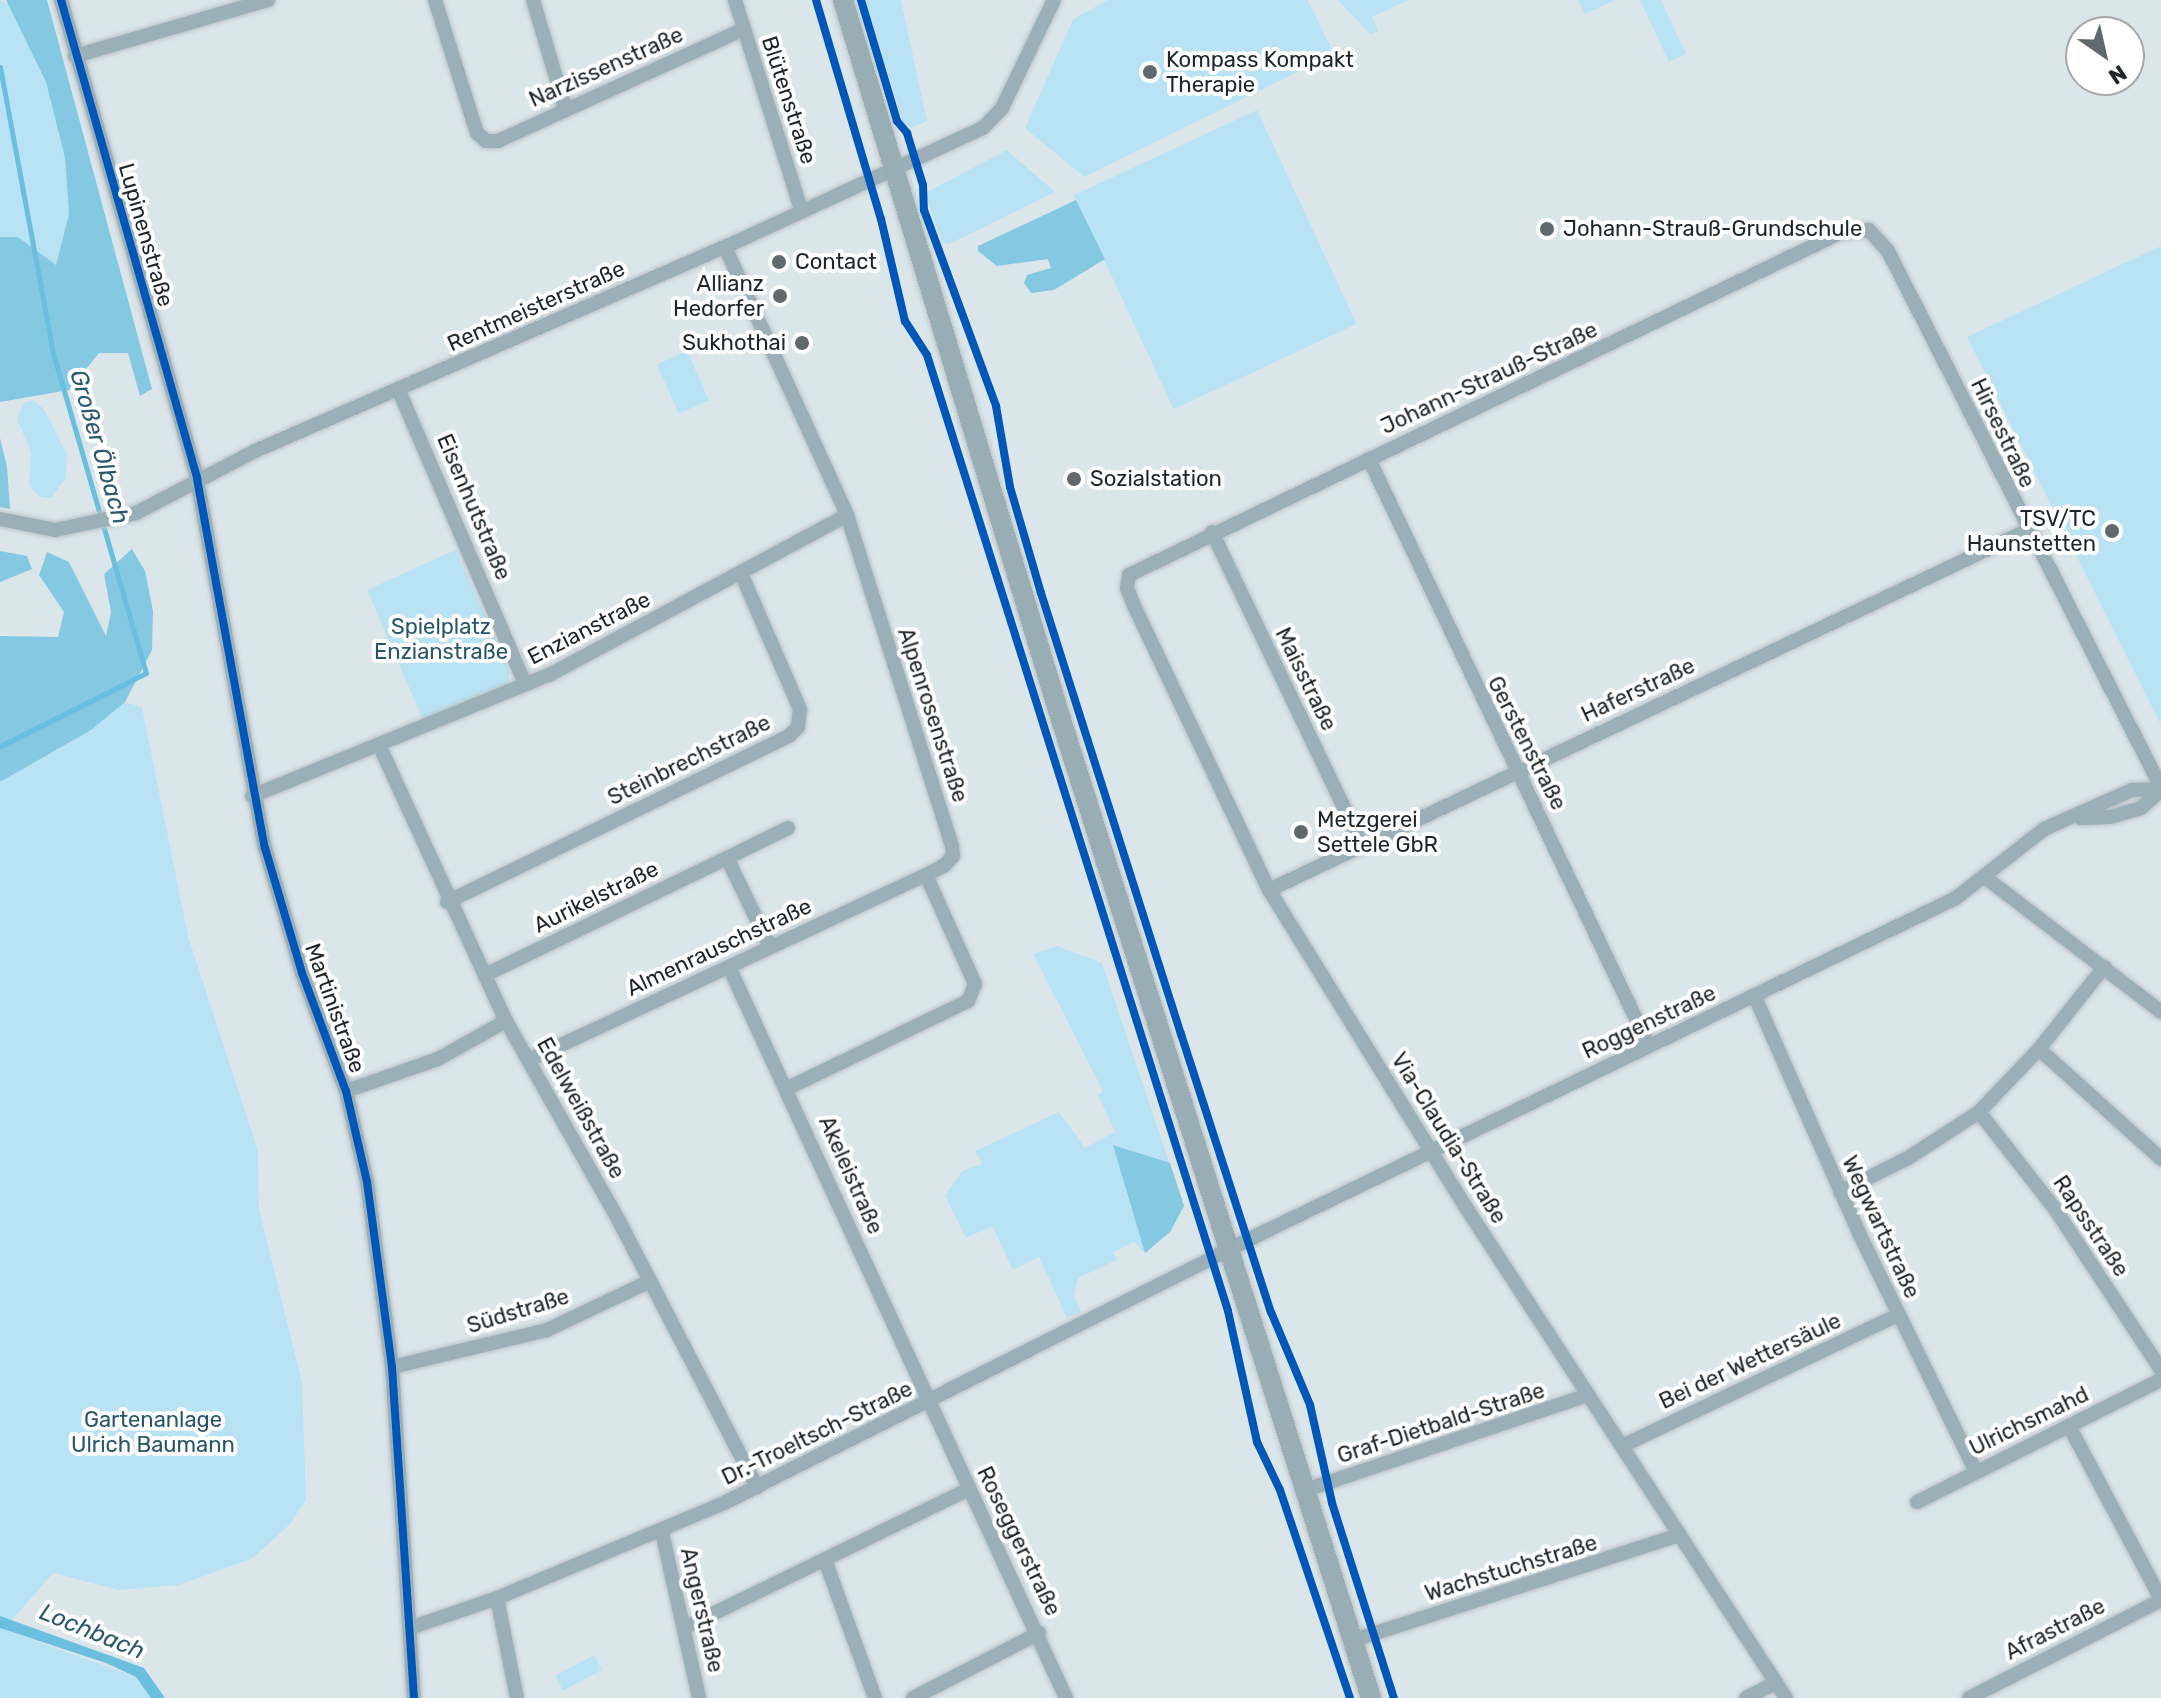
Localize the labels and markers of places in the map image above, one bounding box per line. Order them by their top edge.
place label: Kompass Kompakt Therapie [1166,46,1354,98]
marker: Kompass Kompakt Therapie [1141,63,1159,81]
place label: Johann-Strauß-Grundschule [1563,216,1862,242]
marker: Johann-Strauß-Grundschule [1538,220,1556,238]
place label: Contact [795,249,877,275]
marker: Contact [770,253,788,271]
place label: Allianz Hedorfer [673,270,764,322]
marker: Allianz Hedorfer [771,287,789,305]
place label: Sukhothai [682,330,786,356]
marker: Sukhothai [793,334,811,352]
place label: Sozialstation [1090,466,1222,492]
marker: Sozialstation [1065,470,1083,488]
place label: TSV/TC Haunstetten [1967,505,2096,556]
marker: TSV/TC Haunstetten [2103,522,2121,540]
place label: Metzgerei Settele GbR [1317,806,1438,858]
marker: Metzgerei Settele GbR [1292,823,1310,841]

